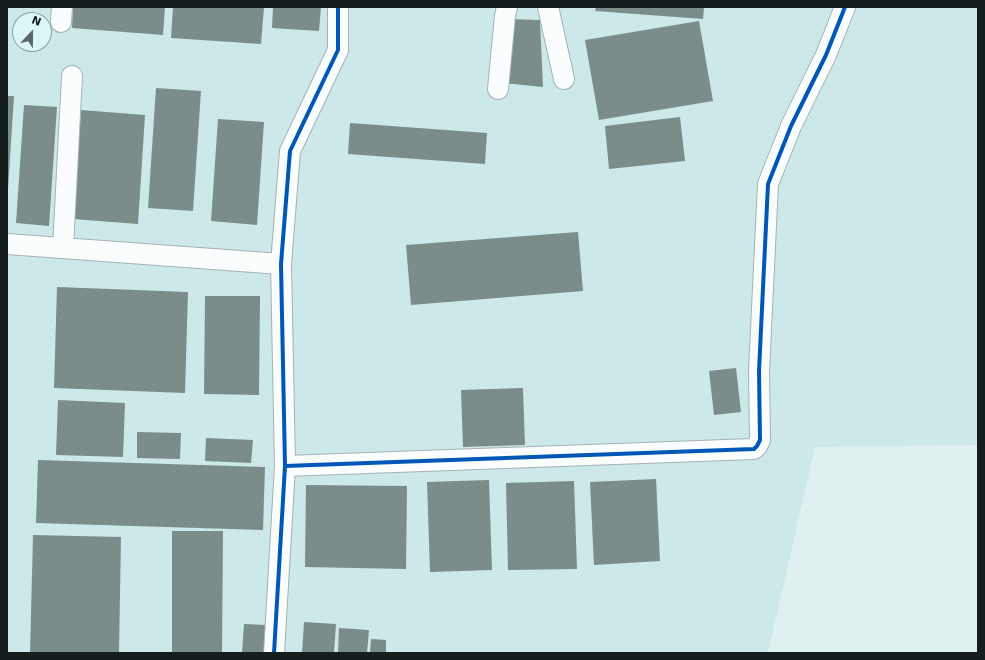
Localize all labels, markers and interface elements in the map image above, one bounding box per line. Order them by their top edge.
north arrow [12,12,52,52]
text: N [30,14,43,29]

